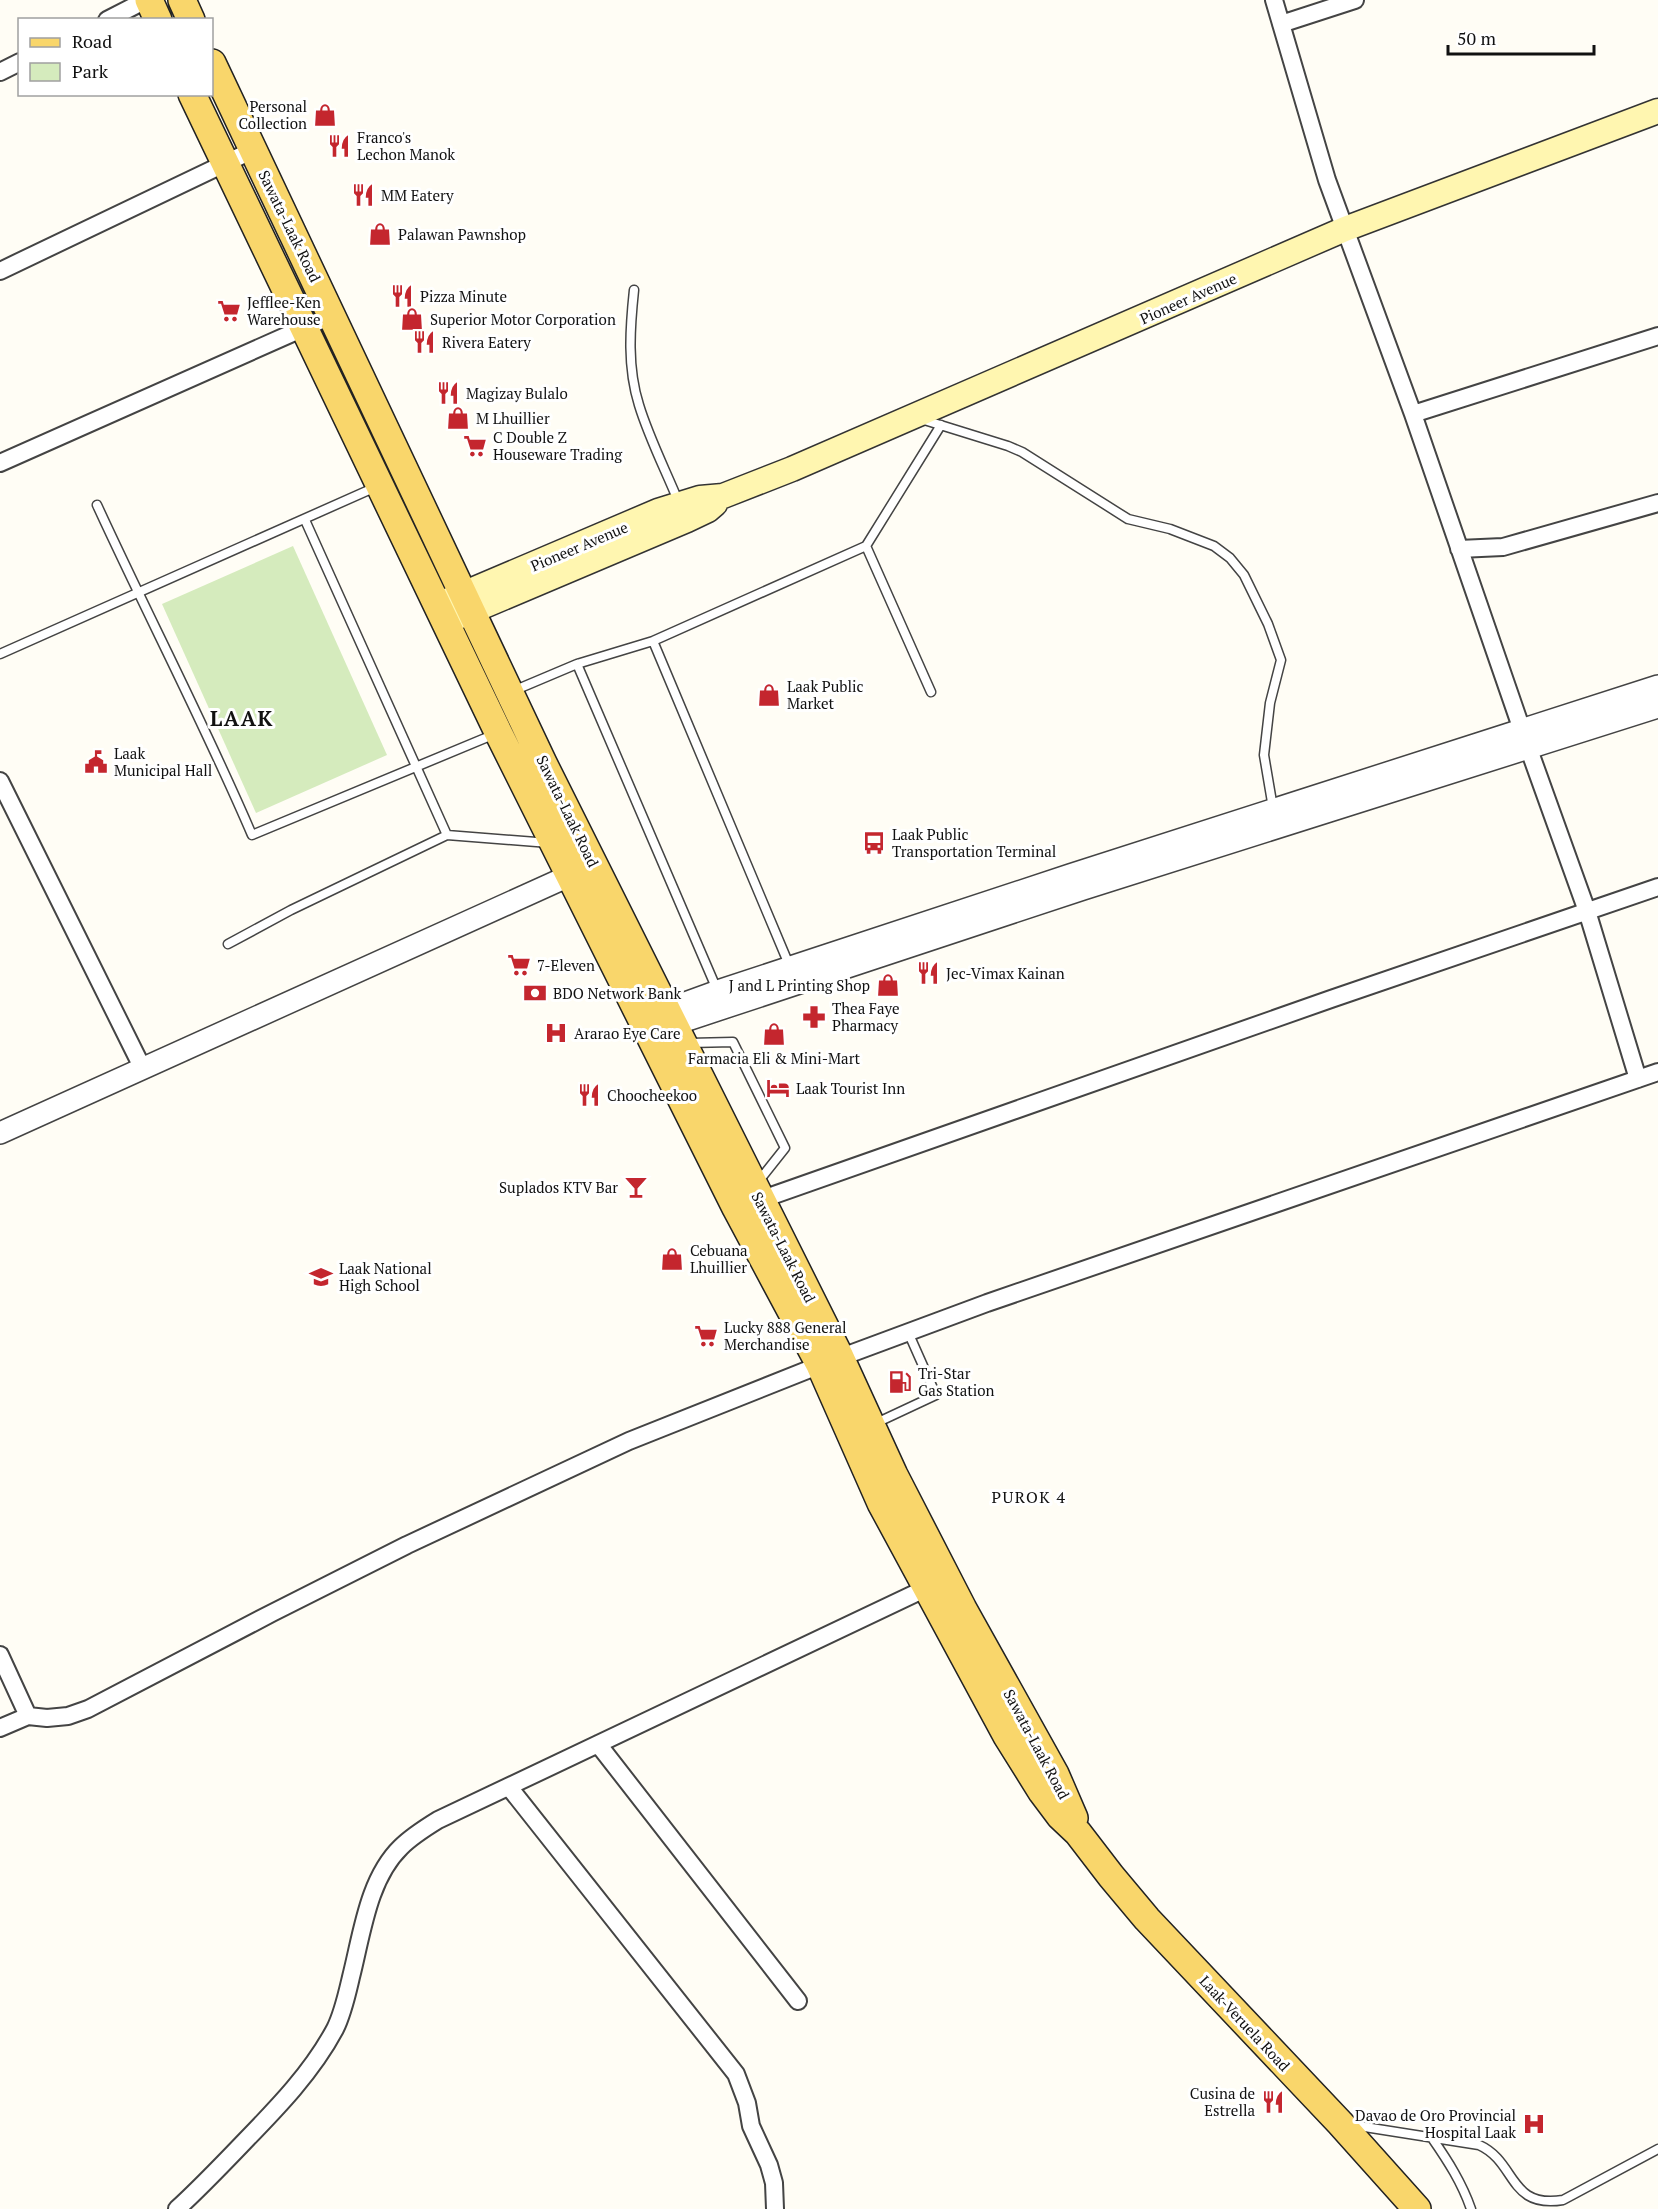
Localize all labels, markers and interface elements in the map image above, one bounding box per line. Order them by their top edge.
legend [18,18,213,96]
scale bar [1448,18,1594,56]
text: 50 m [1457,26,1497,50]
text: Road [72,29,112,53]
text: Park [72,59,109,83]
place label: Personal Collection [239,96,307,133]
shop icon: Personal Collection [312,102,338,128]
place label: Franco's Lechon Manok [357,127,455,164]
restaurant icon: Franco's Lechon Manok [326,133,352,159]
street label: Sawata-Laak Road [254,167,326,285]
restaurant icon: MM Eatery [350,182,376,208]
place label: MM Eatery [381,185,454,205]
shop icon: Palawan Pawnshop [367,221,393,247]
place label: Palawan Pawnshop [398,224,526,244]
street label: Pioneer Avenue [1136,268,1240,328]
restaurant icon: Pizza Minute [389,283,415,309]
place label: Pizza Minute [420,286,507,306]
place label: Jefflee-Ken Warehouse [247,292,321,329]
supermarket icon: Jefflee-Ken Warehouse [216,298,242,324]
shop icon: Superior Motor Corporation [399,306,425,332]
place label: Superior Motor Corporation [430,309,616,329]
restaurant icon: Rivera Eatery [411,329,437,355]
place label: Rivera Eatery [442,332,531,352]
restaurant icon: Magizay Bulalo [435,380,461,406]
place label: Magizay Bulalo [466,383,568,403]
shop icon: M Lhuillier [445,405,471,431]
place label: M Lhuillier [476,408,550,428]
place label: C Double Z Houseware Trading [493,427,623,464]
supermarket icon: C Double Z Houseware Trading [462,433,488,459]
street label: Pioneer Avenue [527,516,631,576]
place label: Laak Public Market [787,676,864,713]
shop icon: Laak Public Market [756,682,782,708]
district label: LAAK [210,704,274,732]
place label: Laak Municipal Hall [114,743,212,780]
public building icon: Laak Municipal Hall [83,749,109,775]
street label: Sawata-Laak Road [532,752,604,870]
place label: Laak Public Transportation Terminal [892,824,1056,861]
bus stop icon: Laak Public Transportation Terminal [861,830,887,856]
supermarket icon: 7-Eleven [506,952,532,978]
place label: 7-Eleven [537,955,595,975]
restaurant icon: Jec-Vimax Kainan [915,960,941,986]
place label: Jec-Vimax Kainan [946,963,1065,983]
shop icon: J and L Printing Shop [875,972,901,998]
place label: J and L Printing Shop [729,975,870,995]
bank icon: BDO Network Bank [522,980,548,1006]
place label: BDO Network Bank [553,983,682,1003]
place label: Thea Faye Pharmacy [832,998,899,1035]
pharmacy icon: Thea Faye Pharmacy [801,1004,827,1030]
hospital icon: Ararao Eye Care [543,1020,569,1046]
shop icon: Farmacia Eli & Mini-Mart [761,1021,787,1047]
place label: Ararao Eye Care [574,1023,681,1043]
place label: Farmacia Eli & Mini-Mart [688,1048,860,1068]
hotel icon: Laak Tourist Inn [765,1075,791,1101]
place label: Laak Tourist Inn [796,1078,905,1098]
restaurant icon: Choocheekoo [576,1082,602,1108]
place label: Choocheekoo [607,1085,697,1105]
bar icon: Suplados KTV Bar [623,1174,649,1200]
place label: Suplados KTV Bar [499,1177,618,1197]
street label: Sawata-Laak Road [747,1188,821,1306]
place label: Cebuana Lhuillier [690,1240,748,1277]
shop icon: Cebuana Lhuillier [659,1246,685,1272]
place label: Laak National High School [339,1258,432,1295]
school or university icon: Laak National High School [308,1264,334,1290]
place label: Lucky 888 General Merchandise [724,1317,847,1354]
supermarket icon: Lucky 888 General Merchandise [693,1323,719,1349]
place label: Tri-Star Gas Station [918,1363,995,1400]
fuel station icon: Tri-Star Gas Station [887,1369,913,1395]
district label: PUROK 4 [991,1486,1067,1508]
street label: Sawata-Laak Road [1000,1686,1074,1802]
street label: Laak-Veruela Road [1195,1971,1295,2075]
place label: Cusina de Estrella [1190,2083,1255,2120]
restaurant icon: Cusina de Estrella [1260,2089,1286,2115]
place label: Davao de Oro Provincial Hospital Laak [1355,2105,1516,2142]
hospital icon: Davao de Oro Provincial Hospital Laak [1521,2111,1547,2137]

